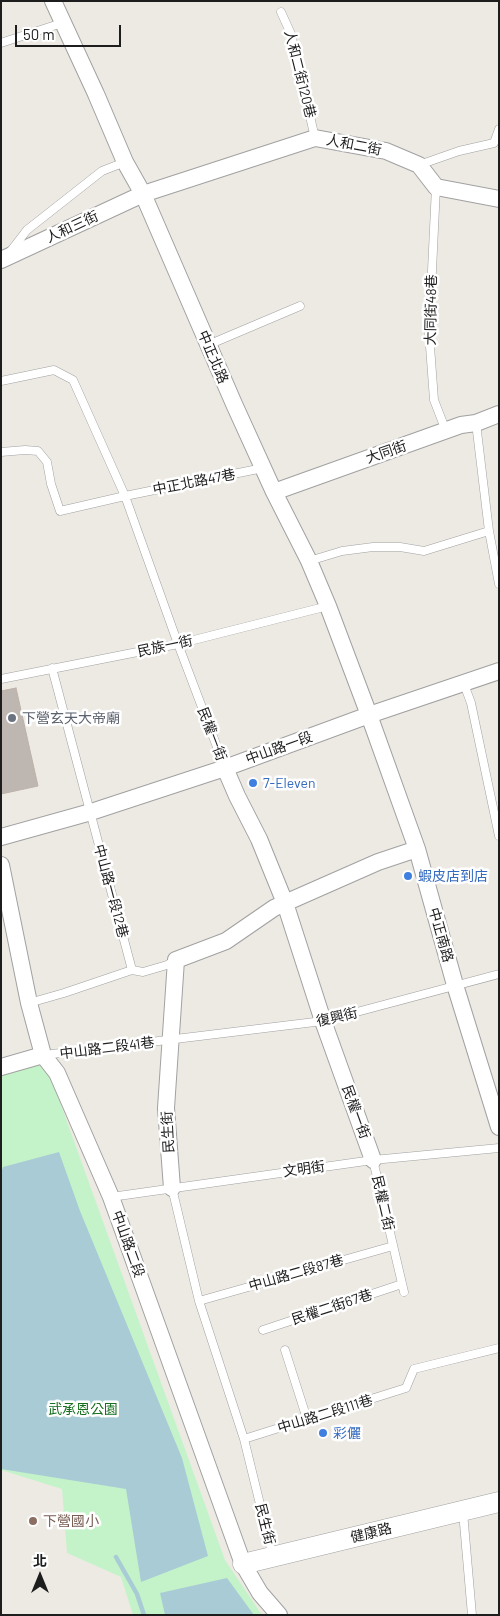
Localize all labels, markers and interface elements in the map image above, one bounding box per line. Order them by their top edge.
scale bar [18,15,124,47]
text: 50 m [23,25,55,43]
street label: 人和二街120巷 [281,28,319,120]
street label: 人和二街 [325,131,383,159]
street label: 人和三街 [43,208,101,246]
street label: 大同街48巷 [422,274,440,346]
street label: 中正北路 [194,328,232,386]
street label: 大同街 [363,437,409,467]
street label: 中正北路47巷 [151,466,237,498]
street label: 民族一街 [136,632,194,660]
street label: 民權一街 [194,705,230,763]
place label: 下營玄天大帝廟 [22,710,120,726]
marker: 下營玄天大帝廟 [6,712,18,724]
street label: 中山路一段 [243,728,315,768]
place label: 7-Eleven [263,775,316,791]
marker: 7-Eleven [247,777,259,789]
street label: 中山路一段12巷 [90,842,132,940]
place label: 蝦皮店到店 [418,868,488,884]
marker: 蝦皮店到店 [402,870,414,882]
street label: 中正南路 [425,906,457,964]
street label: 復興街 [315,1004,359,1030]
street label: 中山路二段41巷 [59,1034,155,1062]
street label: 民權一街 [339,1083,373,1141]
street label: 民生街 [159,1111,177,1153]
street label: 文明街 [282,1158,326,1180]
street label: 民權二街 [369,1174,397,1232]
street label: 中山路二段 [108,1208,148,1280]
street label: 中山路二段87巷 [247,1251,345,1295]
street label: 民權二街67巷 [290,1286,374,1328]
street label: 中山路二段111巷 [275,1392,375,1436]
park label: 武承恩公園 [48,1401,118,1417]
place label: 彩儷 [333,1425,361,1441]
marker: 彩儷 [317,1427,329,1439]
street label: 民生街 [252,1502,278,1546]
place label: 下營國小 [43,1513,99,1529]
marker: 下營國小 [27,1515,39,1527]
street label: 健康路 [349,1520,393,1546]
north arrow [15,1551,65,1601]
text: 北 [33,1552,47,1569]

